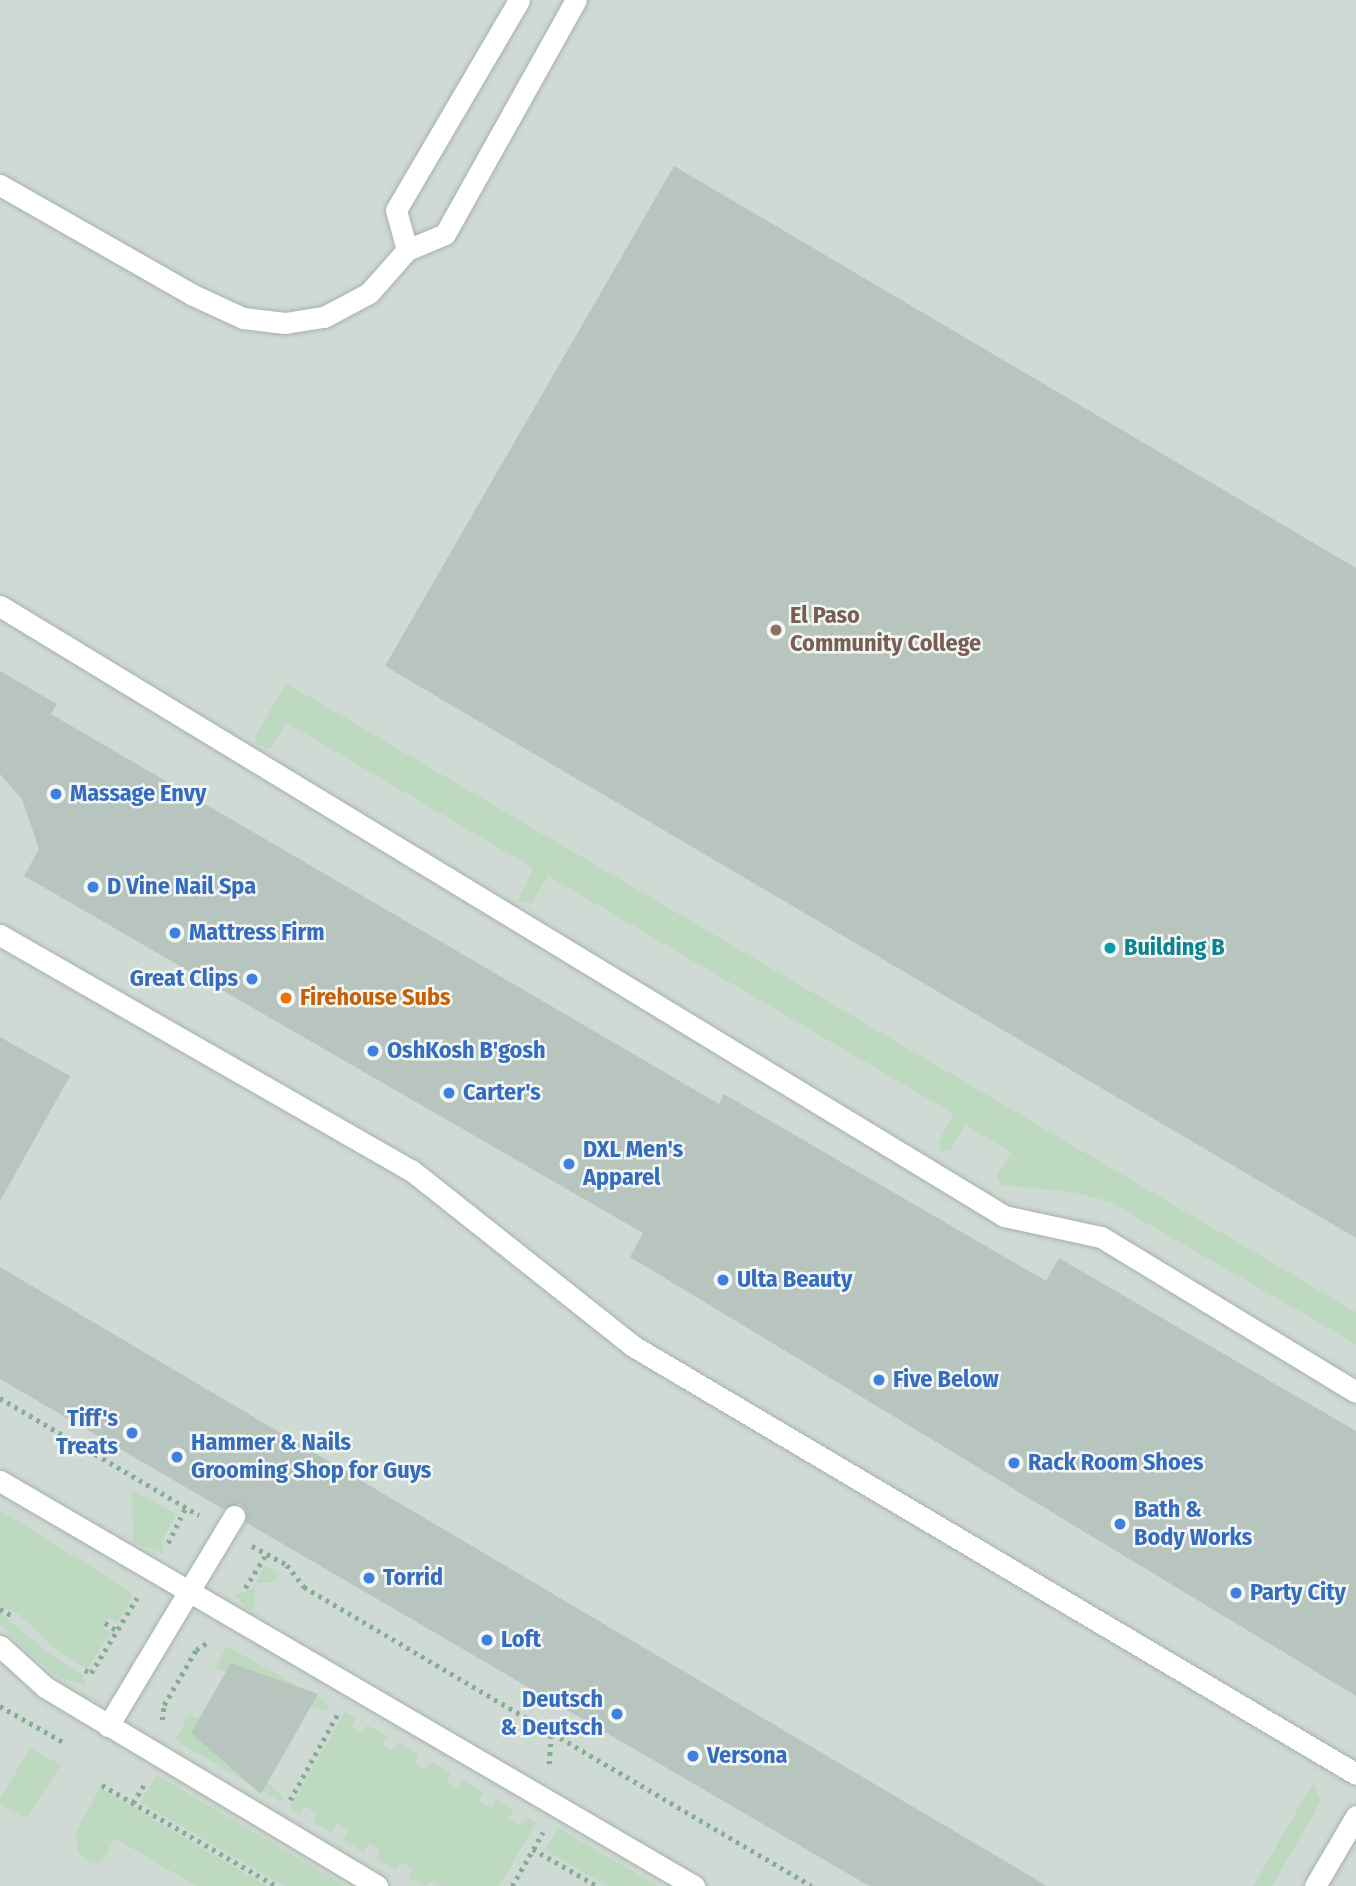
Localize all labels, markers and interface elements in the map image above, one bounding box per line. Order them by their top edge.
place label: El Paso Community College [790,602,981,658]
marker: El Paso Community College [768,622,784,638]
place label: Massage Envy [70,780,206,808]
marker: Massage Envy [48,786,64,802]
place label: D Vine Nail Spa [107,873,256,901]
marker: D Vine Nail Spa [85,879,101,895]
place label: Mattress Firm [189,919,325,947]
marker: Mattress Firm [167,925,183,941]
place label: Building B [1124,934,1225,962]
marker: Building B [1102,940,1118,956]
place label: Great Clips [130,965,238,993]
marker: Great Clips [244,971,260,987]
place label: Firehouse Subs [300,984,451,1012]
marker: Firehouse Subs [278,990,294,1006]
place label: OshKosh B'gosh [387,1037,545,1065]
marker: OshKosh B'gosh [365,1043,381,1059]
place label: Carter's [463,1079,541,1107]
marker: Carter's [441,1085,457,1101]
place label: DXL Men's Apparel [583,1136,683,1192]
marker: DXL Men's Apparel [561,1156,577,1172]
place label: Ulta Beauty [737,1266,852,1294]
marker: Ulta Beauty [715,1272,731,1288]
place label: Five Below [893,1366,999,1394]
marker: Five Below [871,1372,887,1388]
place label: Tiff's Treats [56,1405,118,1461]
marker: Tiff's Treats [124,1425,140,1441]
place label: Hammer & Nails Grooming Shop for Guys [191,1429,431,1485]
marker: Hammer & Nails Grooming Shop for Guys [169,1449,185,1465]
place label: Rack Room Shoes [1028,1449,1203,1477]
marker: Rack Room Shoes [1006,1455,1022,1471]
place label: Bath & Body Works [1134,1496,1252,1552]
marker: Bath & Body Works [1112,1516,1128,1532]
place label: Torrid [383,1564,443,1592]
marker: Torrid [361,1570,377,1586]
place label: Party City [1250,1579,1346,1607]
marker: Party City [1228,1585,1244,1601]
place label: Loft [501,1626,541,1654]
marker: Loft [479,1632,495,1648]
place label: Deutsch & Deutsch [500,1686,603,1742]
marker: Deutsch & Deutsch [609,1706,625,1722]
place label: Versona [707,1742,788,1770]
marker: Versona [685,1748,701,1764]

